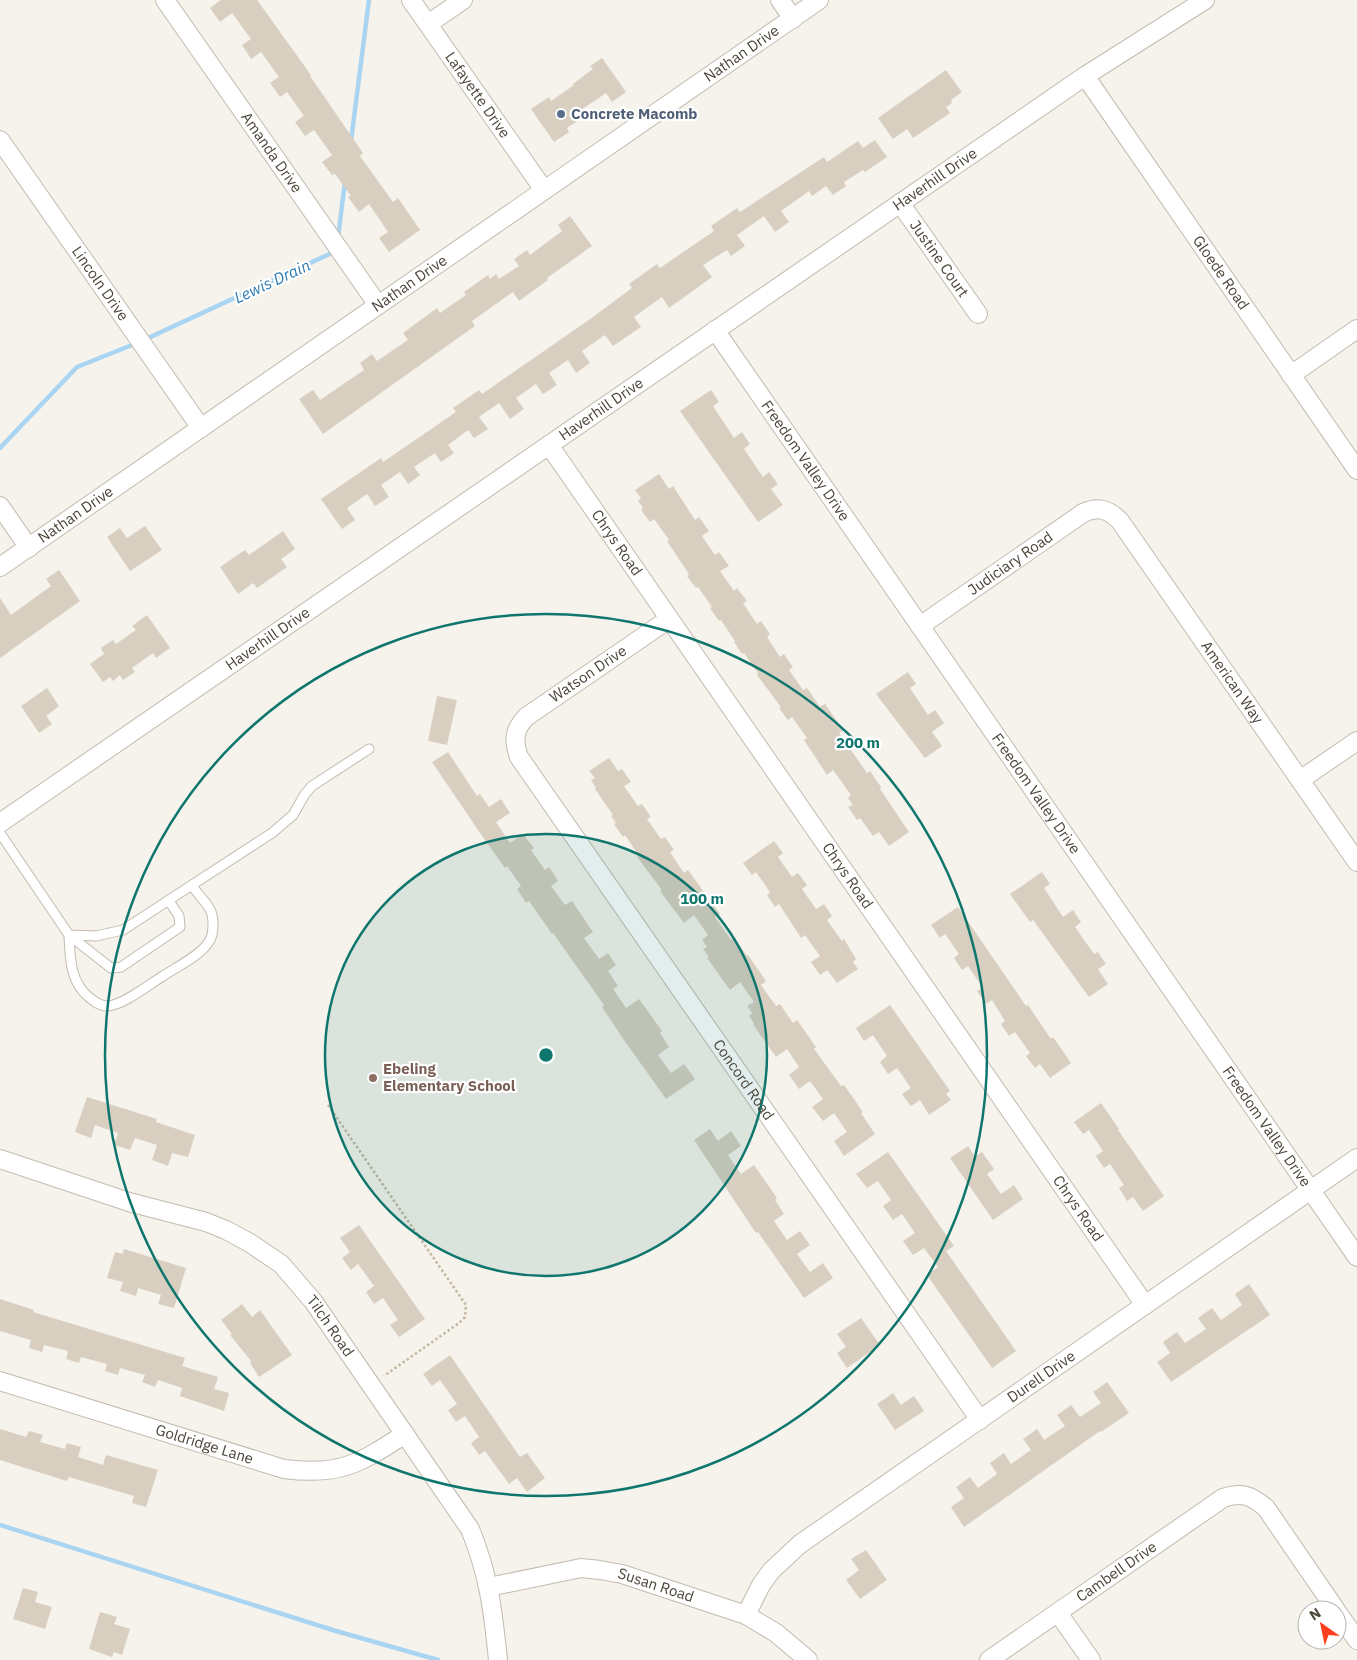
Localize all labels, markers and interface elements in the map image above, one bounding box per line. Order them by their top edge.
street label: Nathan Drive [700,20,783,86]
street label: Lafayette Drive [441,48,515,142]
place label: Concrete Macomb [571,104,697,123]
street label: Amanda Drive [237,108,307,196]
marker: Concrete Macomb [555,108,567,120]
street label: Haverhill Drive [889,143,980,215]
street label: Justine Court [906,216,973,301]
street label: Gloede Road [1189,232,1253,313]
street label: Lincoln Drive [68,242,133,324]
street label: Nathan Drive [368,250,451,316]
water label: Lewis Drain [231,255,313,307]
street label: Haverhill Drive [555,373,647,444]
street label: Freedom Valley Drive [758,396,854,524]
street label: Nathan Drive [34,482,117,547]
street label: Chrys Road [588,506,647,579]
street label: Judiciary Road [964,527,1056,599]
street label: Haverhill Drive [222,603,313,674]
street label: American Way [1197,637,1268,728]
street label: Watson Drive [545,641,630,706]
street label: Freedom Valley Drive [988,729,1085,857]
text: 200 m [836,733,880,752]
street label: Chrys Road [818,839,877,912]
text: 100 m [680,889,724,908]
street label: Concord Road [709,1035,779,1124]
centre of rings [537,1046,555,1064]
place label: Ebeling Elementary School [383,1059,516,1095]
street label: Freedom Valley Drive [1219,1062,1316,1190]
marker: Ebeling Elementary School [367,1072,379,1084]
street label: Chrys Road [1049,1171,1108,1245]
street label: Tilch Road [303,1291,358,1360]
street label: Durell Drive [1003,1346,1079,1407]
street label: Goldridge Lane [153,1420,256,1468]
street label: Cambell Drive [1072,1537,1160,1606]
street label: Susan Road [615,1563,697,1606]
north arrow [1297,1600,1347,1650]
text: N [1306,1604,1324,1624]

